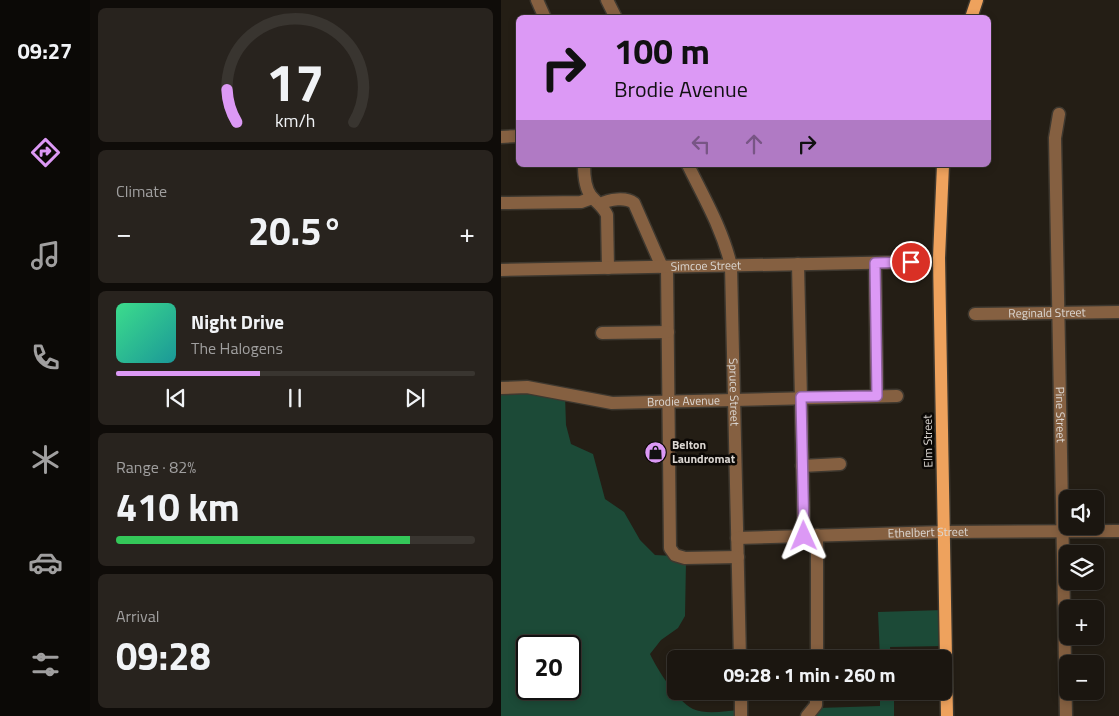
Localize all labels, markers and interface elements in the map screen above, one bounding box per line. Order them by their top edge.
text: 100 m [614,24,710,78]
text: 09:27 [18,34,72,68]
icon: right [531,35,596,100]
text: 17 [266,42,325,121]
text: Brodie Avenue [614,72,748,106]
text: km/h [275,107,316,134]
icon: left [687,130,715,158]
icon: ahead [740,130,768,158]
icon: right [793,130,821,158]
icon: directions [28,135,63,170]
text: Climate [116,179,167,203]
text: 20.5° [248,202,343,260]
text: − [116,211,132,254]
text: + [459,211,475,254]
icon: music [28,238,63,273]
pin [890,241,932,283]
icon: arrive [897,248,925,276]
street label: Simcoe Street [671,255,742,276]
street label: Reginald Street [1008,302,1087,323]
text: Night Drive [191,307,284,336]
text: The Halogens [191,336,283,360]
icon: phone [28,340,63,375]
street label: Spruce Street [724,358,745,427]
icon: previous [162,384,190,412]
icon: pause [281,384,309,412]
icon: next [401,384,429,412]
street label: Pine Street [1051,386,1071,444]
street label: Brodie Avenue [647,390,720,411]
street label: Elm Street [918,414,937,468]
place label: Belton Laundromat [672,435,736,468]
shop icon: Belton Laundromat [644,440,668,464]
icon: climate [28,442,63,477]
text: Range · 82% [116,455,196,479]
text: 410 km [116,478,240,536]
map controls [1059,490,1104,700]
button: sound [1059,490,1104,535]
position arrow [777,509,829,561]
street label: Ethelbert Street [887,522,969,543]
icon: car [28,545,63,580]
button: layers [1059,545,1104,590]
button: + [1059,600,1104,645]
text: Arrival [116,604,159,628]
text: 09:28 [116,627,211,685]
speed limit sign: 20 [516,635,581,700]
icon: filters [28,647,63,682]
button: − [1059,655,1104,700]
text: 09:28 · 1 min · 260 m [723,660,896,689]

